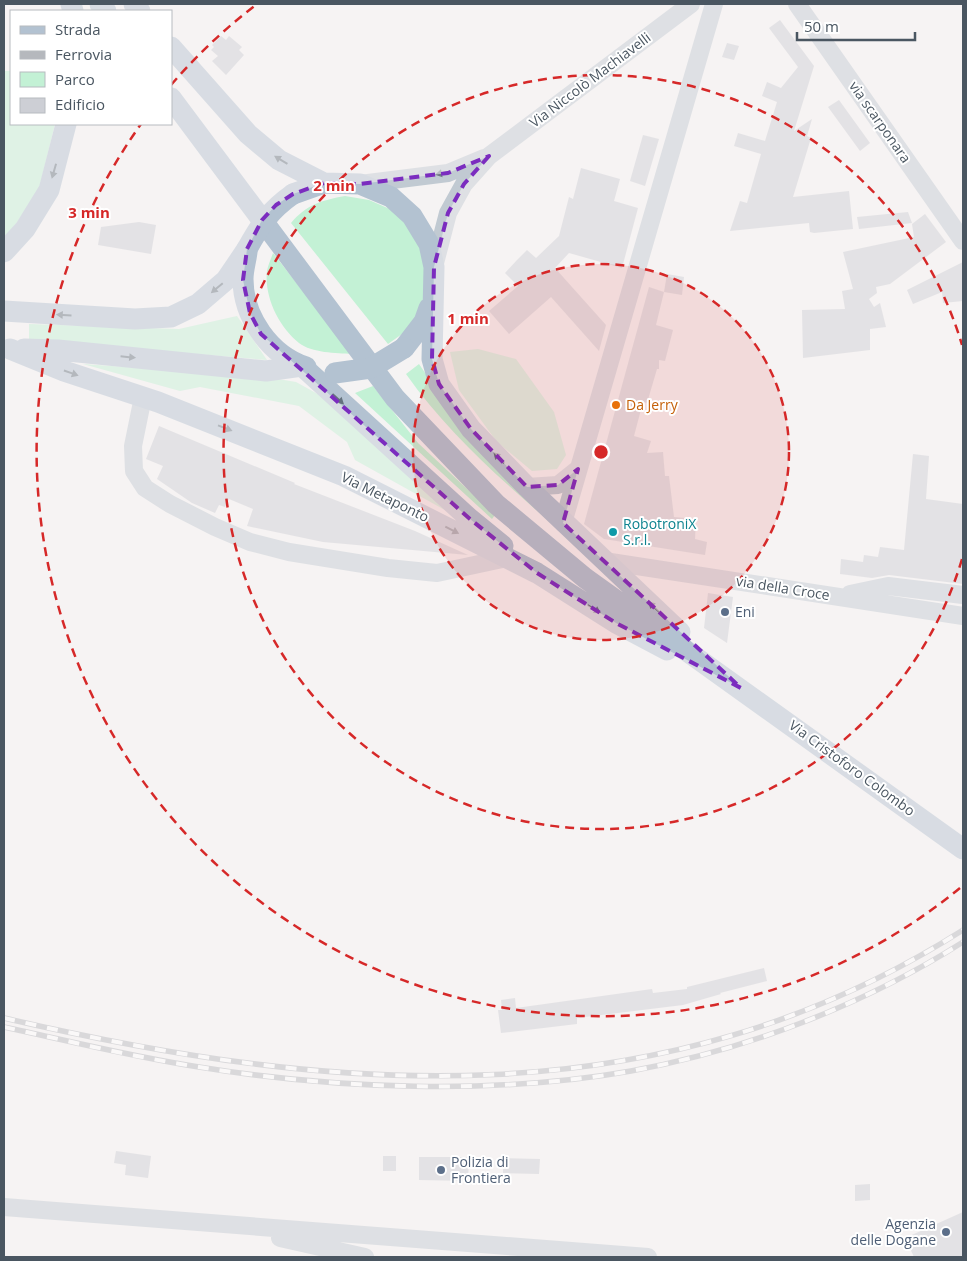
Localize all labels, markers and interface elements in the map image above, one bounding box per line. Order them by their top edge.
legend [10,10,172,125]
scale bar [797,10,914,42]
text: 50 m [804,16,839,36]
text: Strada [55,19,101,39]
street label: Via Niccolò Machiavelli [525,28,654,131]
text: Ferrovia [55,44,112,64]
text: Parco [55,69,95,89]
street label: via scarponara [845,77,916,166]
text: Edificio [55,94,105,114]
one-way arrow [275,156,288,165]
one-way arrow [50,164,58,179]
one-way arrow [435,170,451,178]
text: 2 min [313,175,355,195]
text: 3 min [68,202,110,222]
one-way arrow [211,282,224,293]
text: 1 min [447,308,489,328]
one-way arrow [56,310,72,318]
one-way arrow [121,353,137,361]
one-way arrow [64,370,79,378]
one-way arrow [332,393,344,405]
place label: Da Jerry [626,395,679,414]
marker: Da Jerry [610,399,622,411]
one-way arrow [217,425,232,432]
centre of rings [592,443,610,461]
one-way arrow [493,453,505,465]
street label: Via Metaponto [338,467,432,526]
place label: RobotroniX S.r.l. [623,514,697,549]
one-way arrow [445,526,459,534]
marker: RobotroniX S.r.l. [607,526,619,538]
street label: via della Croce [735,571,831,604]
one-way arrow [648,601,660,613]
place label: Eni [735,602,755,621]
one-way arrow [588,604,601,614]
marker: Eni [719,606,731,618]
street label: Via Cristoforo Colombo [785,715,919,820]
place label: Polizia di Frontiera [451,1152,511,1187]
marker: Polizia di Frontiera [435,1164,447,1176]
place label: Agenzia delle Dogane [851,1214,936,1249]
marker: Agenzia delle Dogane [940,1226,952,1238]

